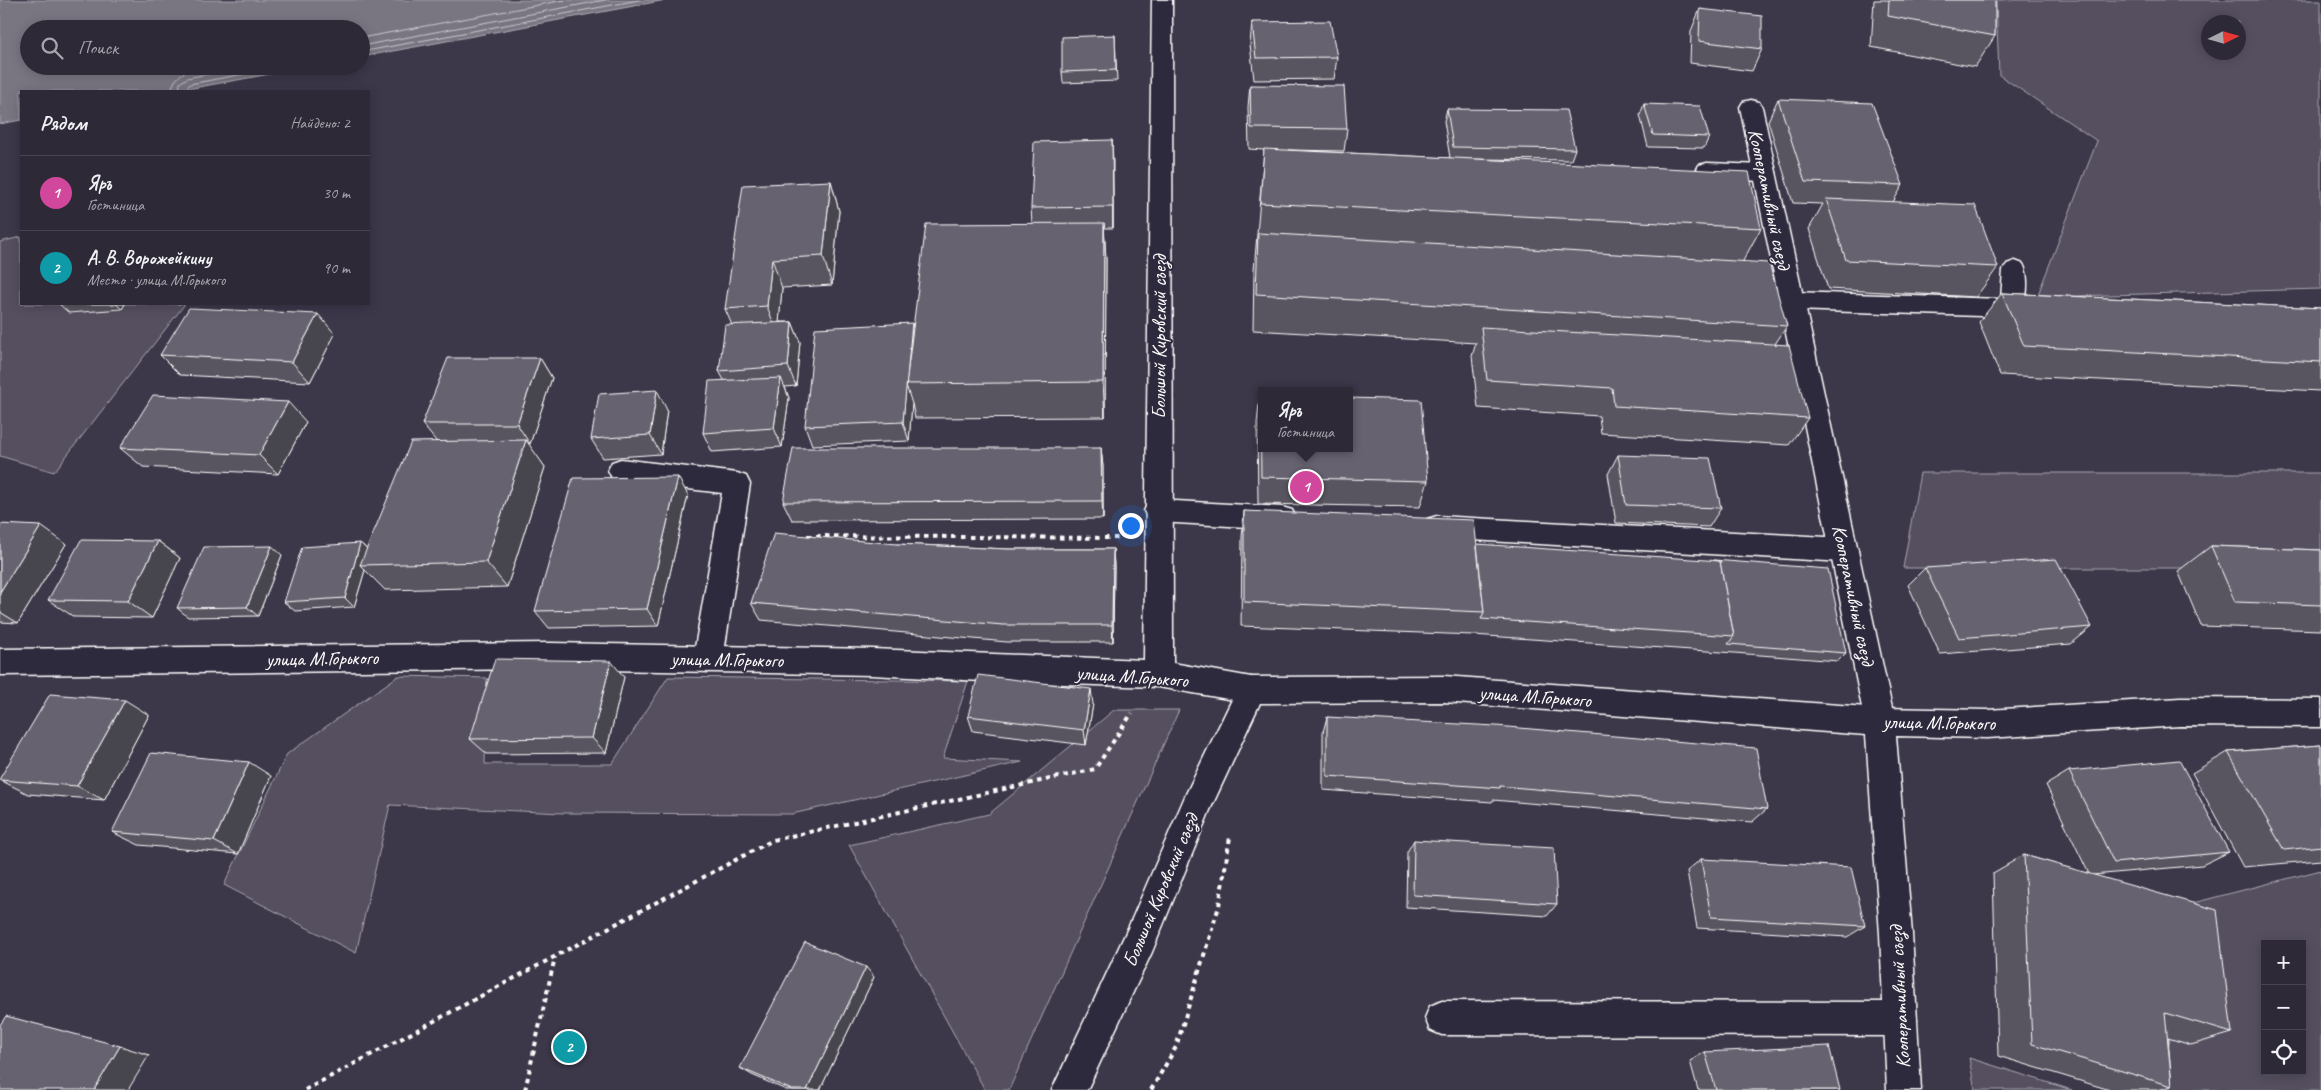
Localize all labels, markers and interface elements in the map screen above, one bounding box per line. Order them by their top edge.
north arrow [2201,15,2246,60]
search box [20,20,370,75]
icon: search [38,34,66,62]
text: Поиск [78,36,118,60]
text: Рядом [40,110,87,136]
text: Найдено: 2 [290,113,350,133]
street label: Кооперативный съезд [1741,127,1797,273]
text: Яръ [87,171,112,195]
text: 1 [52,183,60,203]
text: 30 m [323,183,350,203]
text: Гостиница [87,195,144,215]
text: А. В. Ворожейкину [87,246,212,270]
street label: Большой Кировский съезд [1147,253,1173,419]
text: 2 [52,258,60,278]
text: 90 m [323,258,350,278]
text: Место · улица М.Горького [87,270,226,290]
popup [1258,387,1353,452]
text: Яръ [1277,398,1302,422]
text: Гостиница [1277,422,1334,442]
pin: 1 [1290,468,1322,506]
your location [1118,513,1144,539]
street label: Кооперативный съезд [1825,523,1881,669]
street label: улица М.Горького [265,645,379,672]
street label: улица М.Горького [670,646,784,673]
street label: улица М.Горького [1074,660,1190,693]
street label: улица М.Горького [1477,680,1593,713]
street label: улица М.Горького [1882,709,1996,736]
street label: Большой Кировский съезд [1117,808,1206,971]
street label: Кооперативный съезд [1883,923,1917,1069]
map controls [2261,940,2306,1075]
button: + [2261,940,2306,985]
button: − [2261,985,2306,1030]
pin: 2 [553,1028,585,1066]
button: locate [2261,1030,2306,1075]

